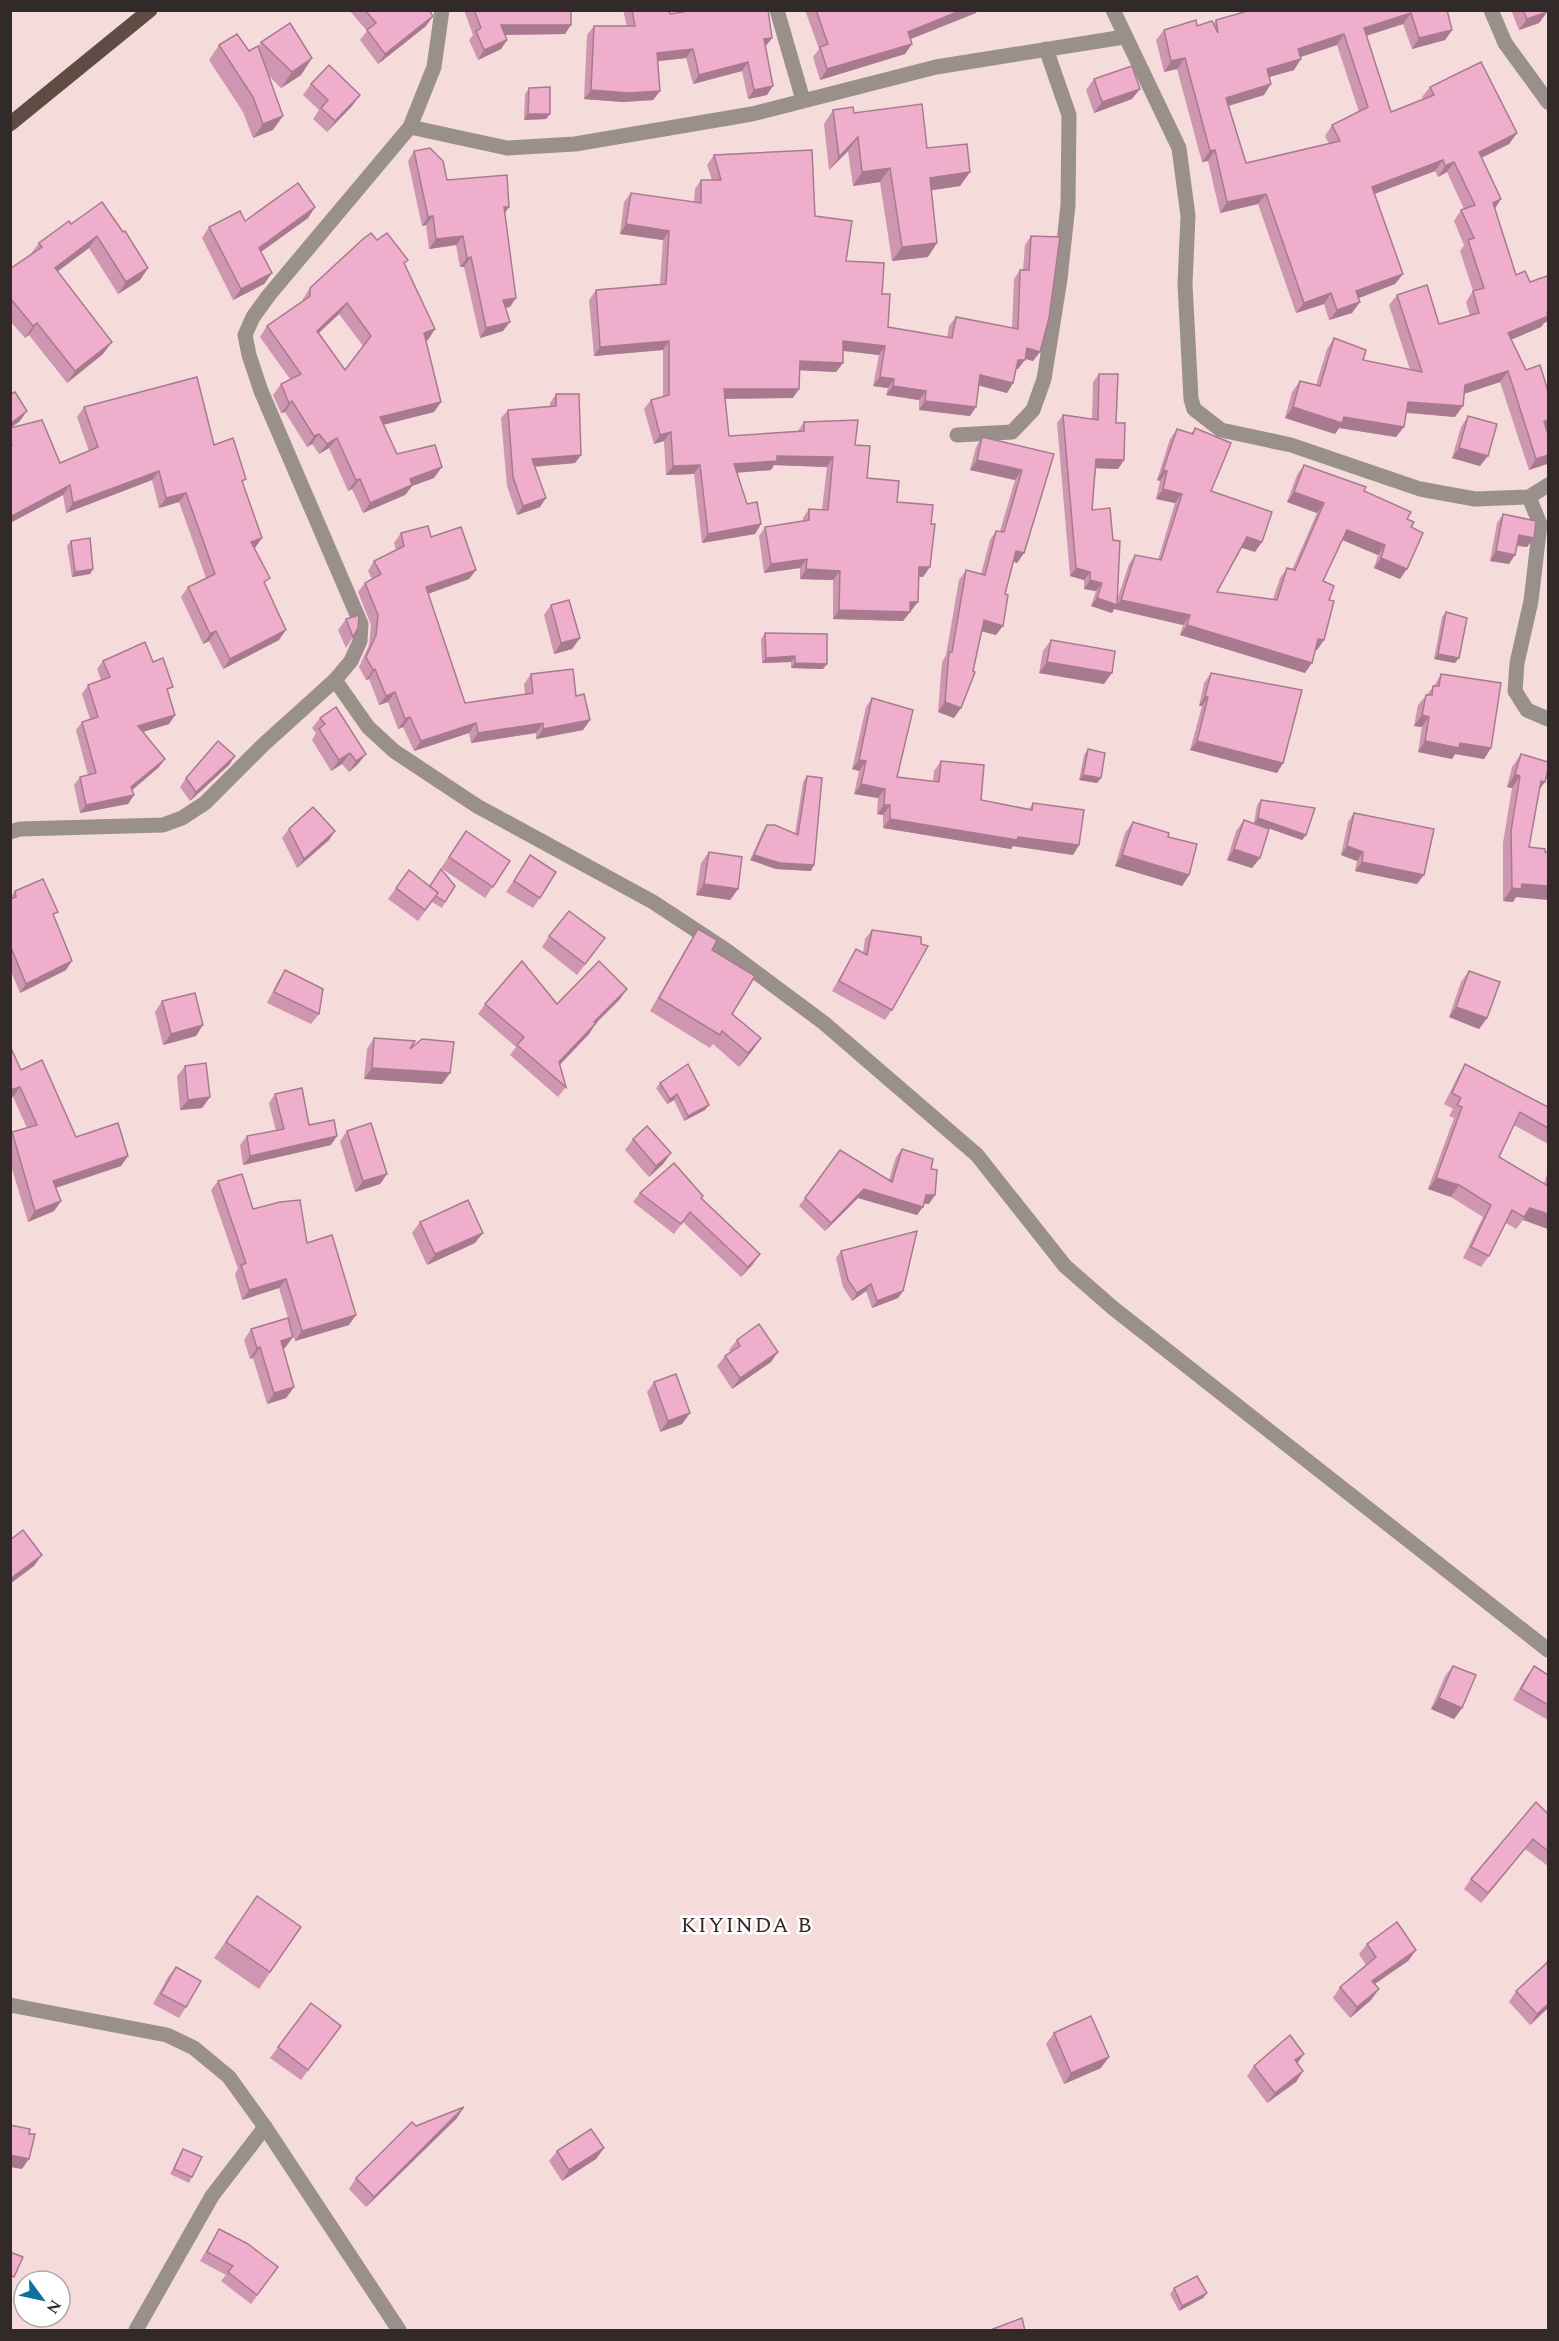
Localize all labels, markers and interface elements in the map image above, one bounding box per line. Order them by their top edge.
district label: KIYINDA B [681,1909,813,1942]
north arrow [12,2269,72,2329]
text: N [40,2295,67,2319]

